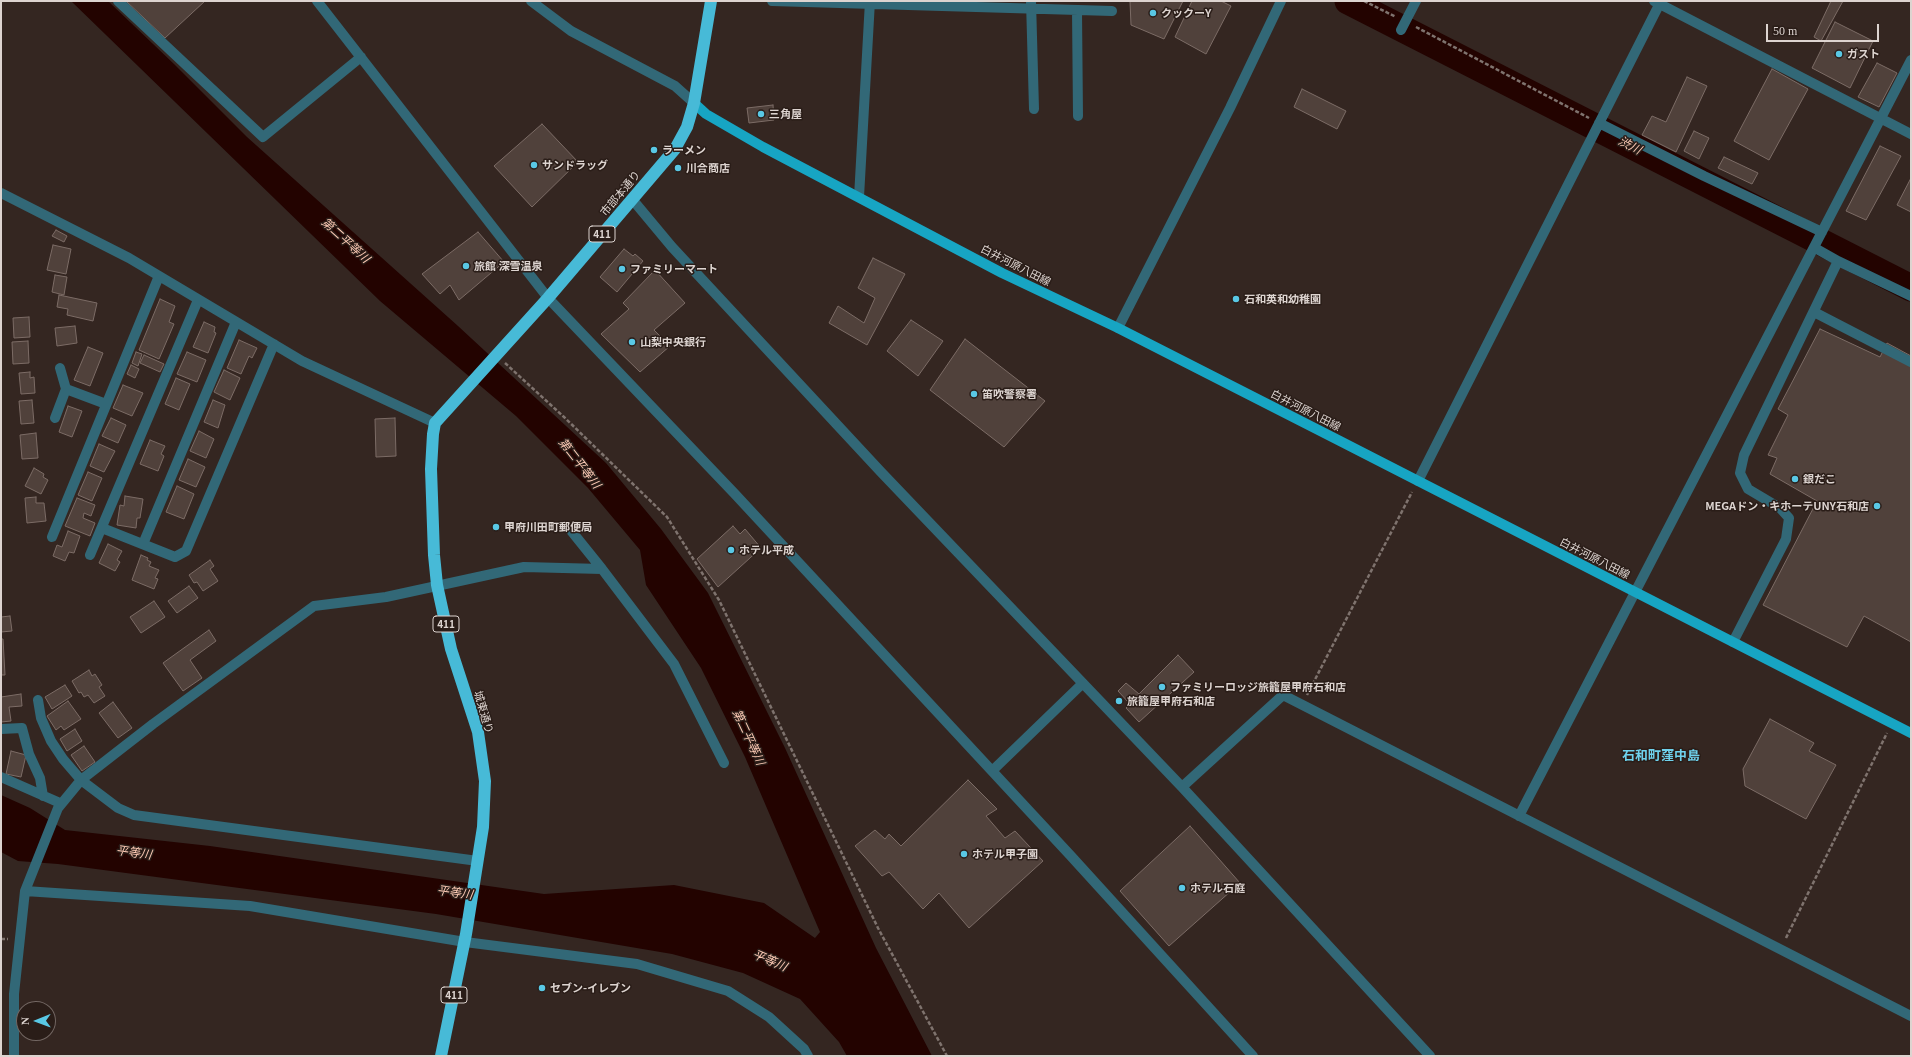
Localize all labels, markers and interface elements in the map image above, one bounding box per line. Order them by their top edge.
place label: クックーY [1161,6,1211,20]
marker: クックーY [1148,8,1158,18]
scale bar [1768,16,1881,42]
text: 50 m [1773,24,1797,38]
place label: ガスト [1847,47,1880,61]
marker: ガスト [1834,49,1844,59]
place label: 三角屋 [769,107,802,121]
marker: 三角屋 [756,109,766,119]
water label: 渋川 [1616,133,1644,157]
place label: ラーメン [662,143,706,157]
marker: ラーメン [649,145,659,155]
place label: サンドラッグ [542,158,608,172]
marker: サンドラッグ [529,160,539,170]
place label: 川合商店 [686,161,730,175]
marker: 川合商店 [673,163,683,173]
street label: 市部本通り [597,168,643,218]
water label: 第二平等川 [319,215,373,265]
road number: 411 [589,226,615,242]
street label: 白井河原八田線 [979,242,1053,288]
place label: 旅館 深雪温泉 [474,259,542,273]
marker: 旅館 深雪温泉 [461,261,471,271]
place label: ファミリーマート [630,262,718,276]
marker: ファミリーマート [617,264,627,274]
place label: 石和英和幼稚園 [1244,292,1321,306]
marker: 石和英和幼稚園 [1231,294,1241,304]
place label: 山梨中央銀行 [640,335,706,349]
marker: 山梨中央銀行 [627,337,637,347]
place label: 笛吹警察署 [982,387,1037,401]
street label: 白井河原八田線 [1269,387,1343,433]
marker: 笛吹警察署 [969,389,979,399]
water label: 第二平等川 [556,435,604,491]
place label: 銀だこ [1803,472,1836,486]
marker: 銀だこ [1790,474,1800,484]
place label: MEGAドン・キホーテUNY石和店 [1705,499,1869,513]
marker: MEGAドン・キホーテUNY石和店 [1872,501,1882,511]
place label: 甲府川田町郵便局 [504,520,592,534]
marker: 甲府川田町郵便局 [491,522,501,532]
street label: 白井河原八田線 [1558,535,1632,581]
place label: ホテル平成 [739,543,794,557]
marker: ホテル平成 [726,545,736,555]
road number: 411 [433,616,459,632]
place label: ファミリーロッジ旅籠屋甲府石和店 [1170,680,1346,694]
marker: ファミリーロッジ旅籠屋甲府石和店 [1157,682,1167,692]
street label: 城東通り [472,689,496,735]
place label: 旅籠屋甲府石和店 [1127,694,1215,708]
marker: 旅籠屋甲府石和店 [1114,696,1124,706]
water label: 第二平等川 [730,707,768,767]
district label: 石和町窪中島 [1622,747,1700,763]
water label: 平等川 [115,842,153,862]
place label: ホテル甲子園 [972,847,1038,861]
marker: ホテル甲子園 [959,849,969,859]
place label: ホテル石庭 [1190,881,1245,895]
water label: 平等川 [436,882,474,902]
marker: ホテル石庭 [1177,883,1187,893]
water label: 平等川 [751,946,789,974]
place label: セブン-イレブン [550,981,631,995]
marker: セブン-イレブン [537,983,547,993]
road number: 411 [441,987,467,1003]
north arrow [16,1001,56,1041]
text: N [19,1017,31,1025]

